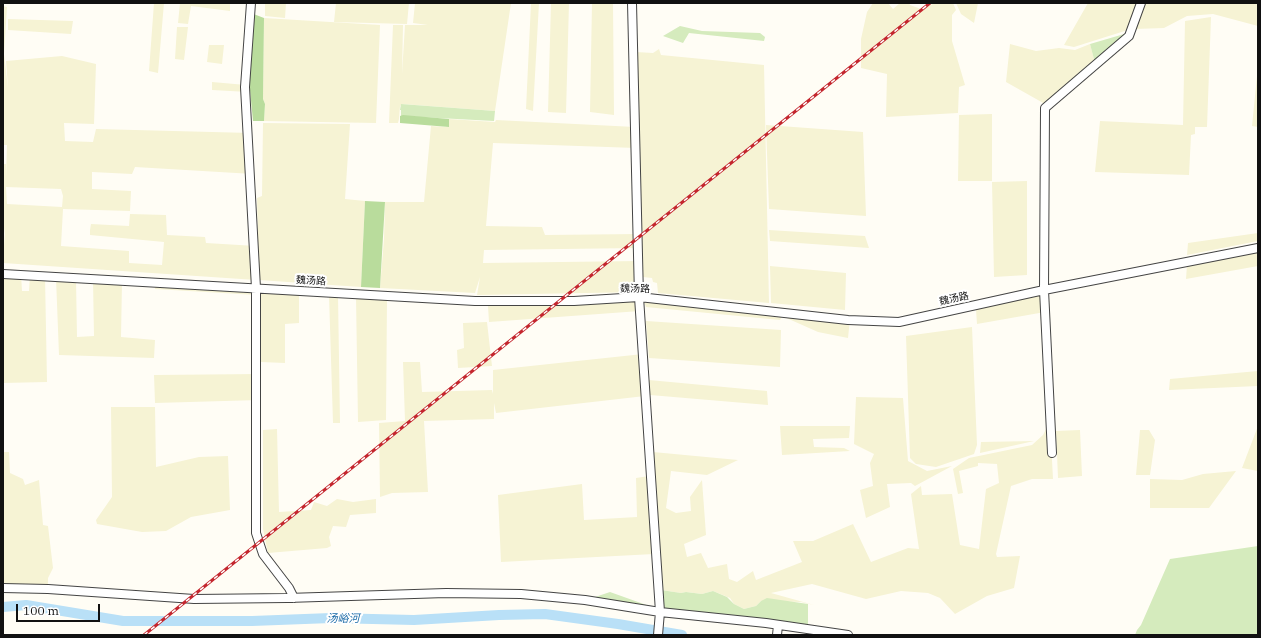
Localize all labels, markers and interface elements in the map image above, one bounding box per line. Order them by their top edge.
street label: 魏汤路 [296,274,326,288]
street label: 魏汤路 [620,283,650,295]
street label: 魏汤路 [938,290,970,308]
scale bar [18,596,102,622]
text: 100 m [23,603,59,618]
water label: 汤峪河 [327,612,359,626]

